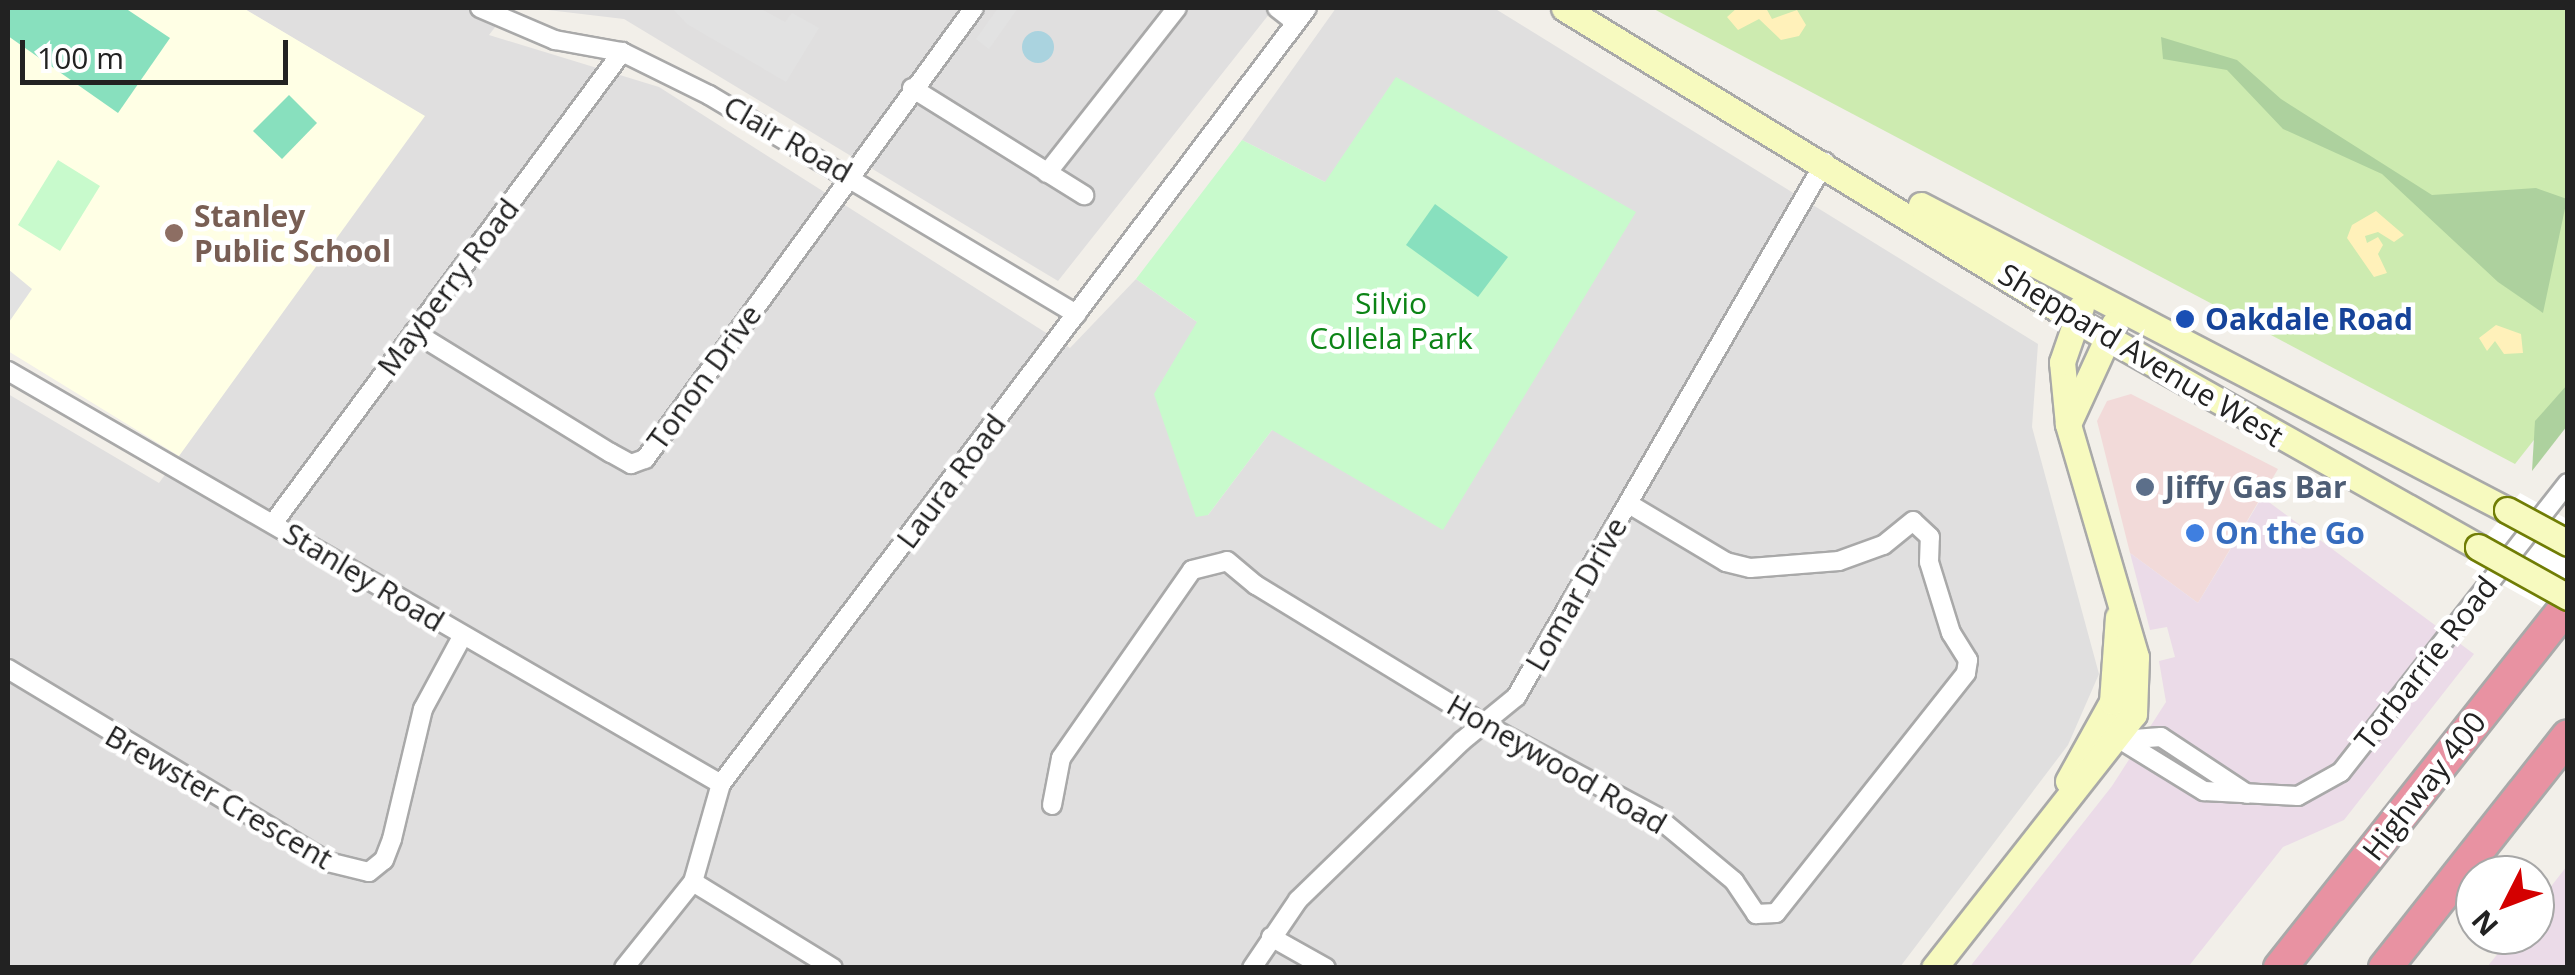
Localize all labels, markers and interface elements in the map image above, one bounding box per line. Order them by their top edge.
scale bar [25,20,292,82]
text: 100 m [37,37,124,78]
street label: Clair Road [717,88,859,190]
street label: Mayberry Road [370,191,526,383]
place label: Stanley Public School [194,198,391,268]
marker: Stanley Public School [163,222,185,244]
street label: Sheppard Avenue West [1992,256,2290,454]
park label: Silvio Collela Park [1309,285,1473,356]
street label: Tonon Drive [639,297,769,457]
place label: Oakdale Road [2205,301,2413,337]
marker: Oakdale Road [2174,308,2196,330]
street label: Laura Road [889,407,1013,555]
place label: Jiffy Gas Bar [2165,469,2347,505]
marker: Jiffy Gas Bar [2134,476,2156,498]
street label: Lomar Drive [1518,511,1634,677]
street label: Stanley Road [277,515,451,639]
place label: On the Go [2215,515,2365,551]
marker: On the Go [2184,522,2206,544]
street label: Torbarrie Road [2347,569,2505,757]
street label: Honeywood Road [1441,687,1673,841]
street label: Highway 400 [2355,705,2493,867]
street label: Brewster Crescent [99,717,339,877]
north arrow [2455,855,2555,955]
text: N [2462,903,2506,945]

